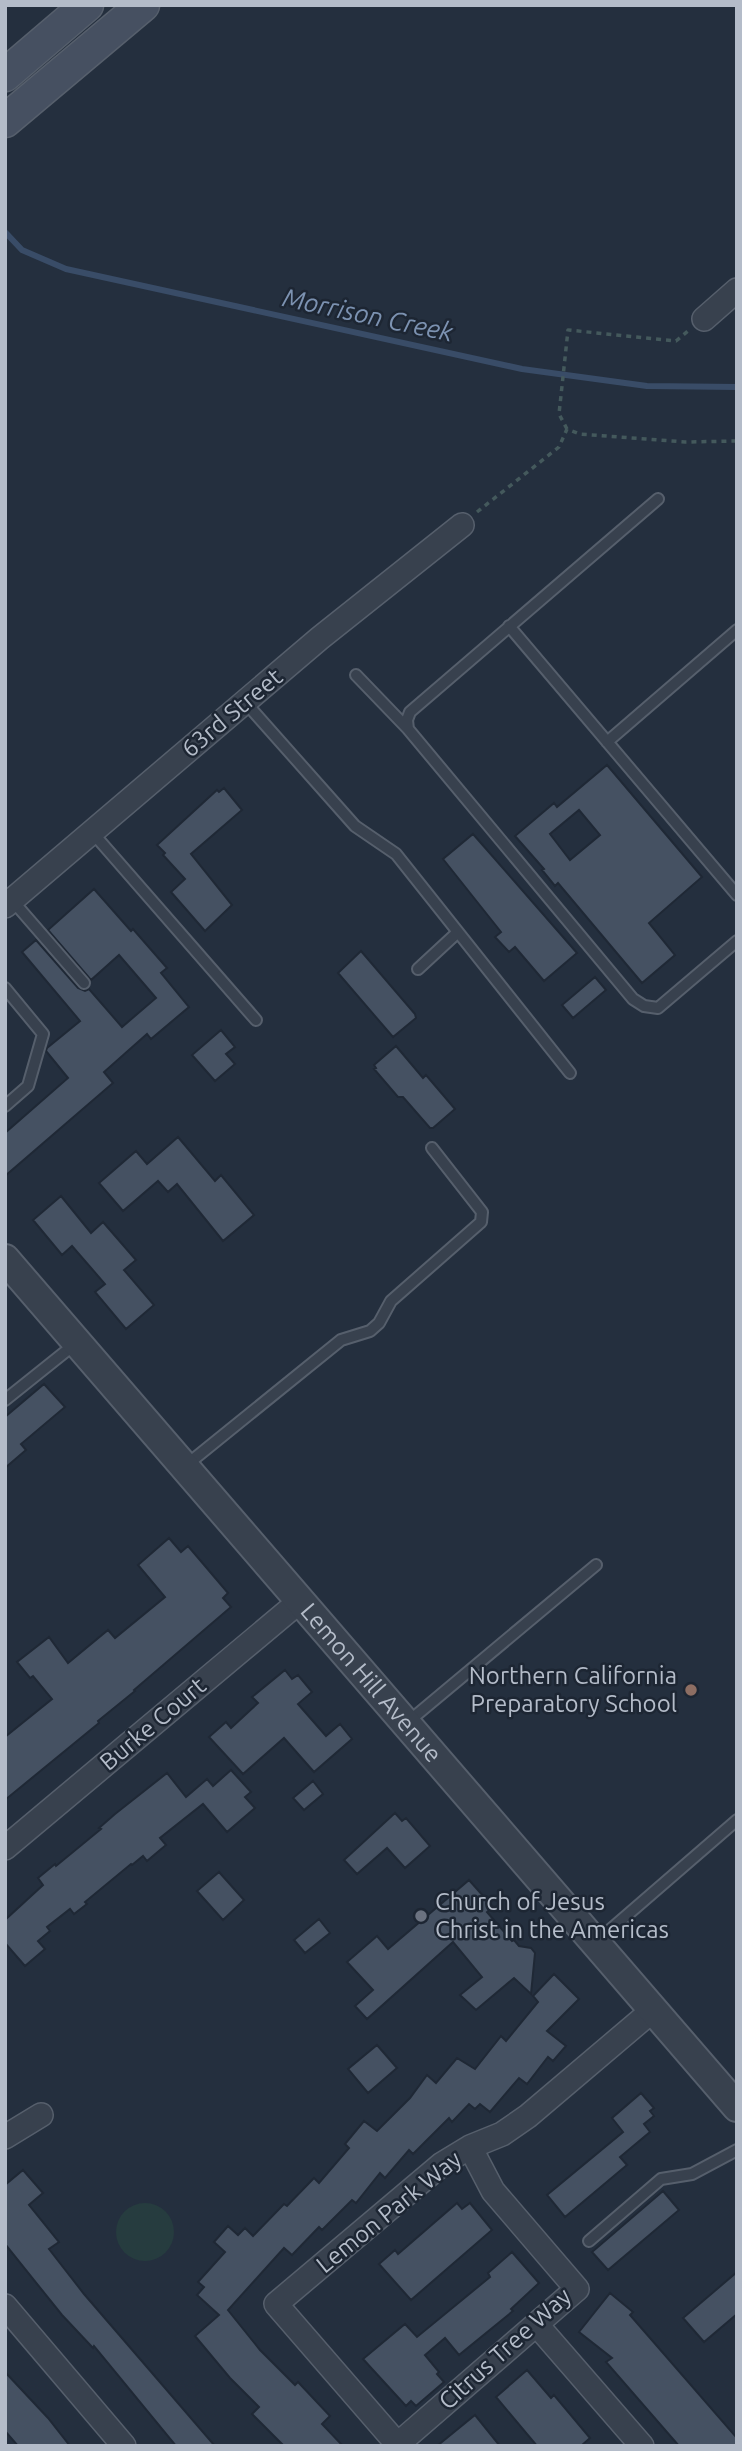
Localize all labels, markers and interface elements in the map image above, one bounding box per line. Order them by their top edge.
water label: Morrison Creek [280,282,457,347]
street label: 63rd Street [176,662,288,762]
street label: Lemon Hill Avenue [295,1598,447,1767]
place label: Northern California Preparatory School [469,1662,677,1717]
street label: Burke Court [94,1671,211,1776]
marker: Northern California Preparatory School [683,1682,699,1698]
place label: Church of Jesus Christ in the Americas [435,1888,669,1943]
marker: Church of Jesus Christ in the Americas [413,1908,429,1924]
street label: Lemon Park Way [311,2145,467,2278]
street label: Citrus Tree Way [433,2282,576,2415]

